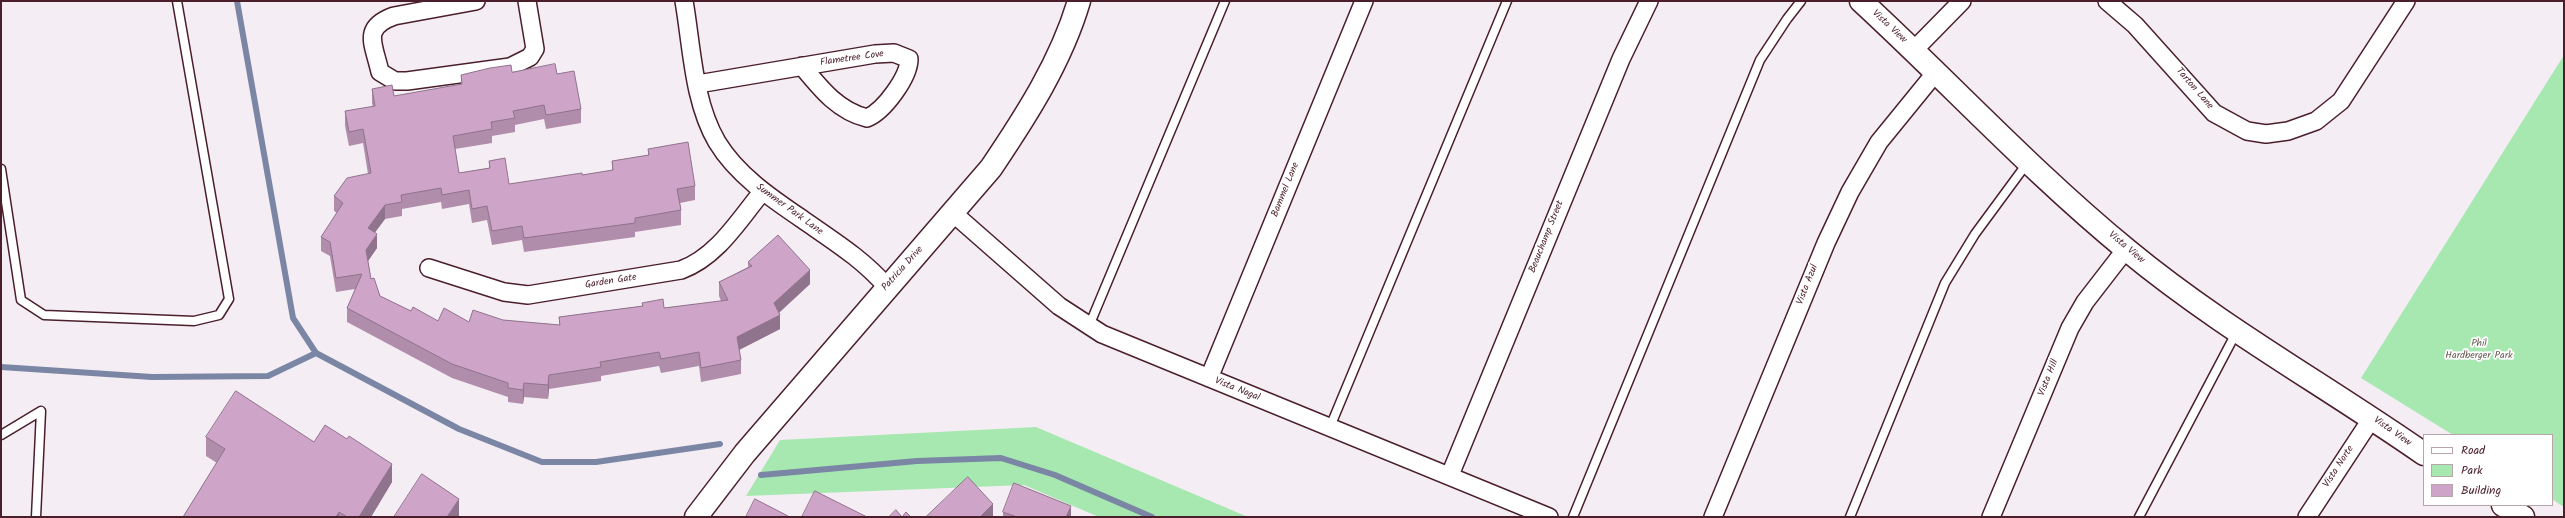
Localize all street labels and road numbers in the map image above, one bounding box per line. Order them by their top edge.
street label: Vista View [1869,8,1909,46]
street label: Flametree Cove [819,49,885,69]
street label: Tarton Lane [2173,66,2215,112]
street label: Bammel Lane [1270,161,1302,219]
street label: Summer Park Lane [753,182,825,238]
street label: Beauchamp Street [1527,199,1567,275]
street label: Vista View [2105,229,2147,267]
street label: Patricia Drive [880,244,926,294]
street label: Vista Azul [1795,263,1821,307]
street label: Garden Gate [584,272,638,292]
street label: Vista Hill [2036,358,2062,398]
street label: Vista Nogal [1213,375,1261,405]
street label: Vista View [2371,415,2413,449]
street label: Vista Norte [2321,444,2357,490]

